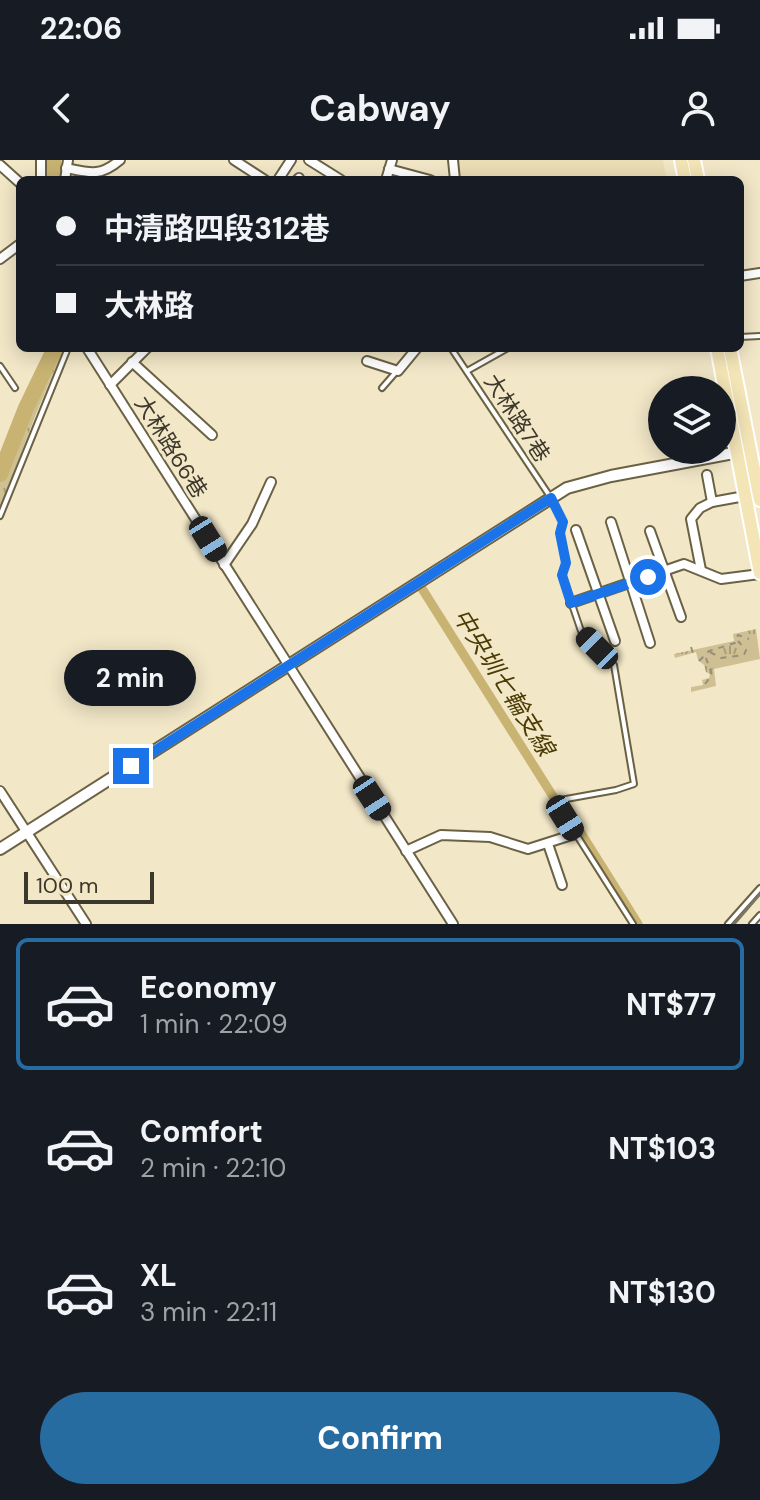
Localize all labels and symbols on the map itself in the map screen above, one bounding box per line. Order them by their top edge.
street label: 大林路7巷 [478,368,556,468]
street label: 大林路66巷 [128,390,214,504]
car [185,512,231,566]
route start [630,559,666,595]
water label: 中央圳七輪支線 [446,603,563,764]
car [572,623,622,673]
callout: 2 min [65,650,197,706]
route end [113,748,149,784]
car [349,771,395,825]
car [542,791,588,845]
scale bar [24,868,154,904]

